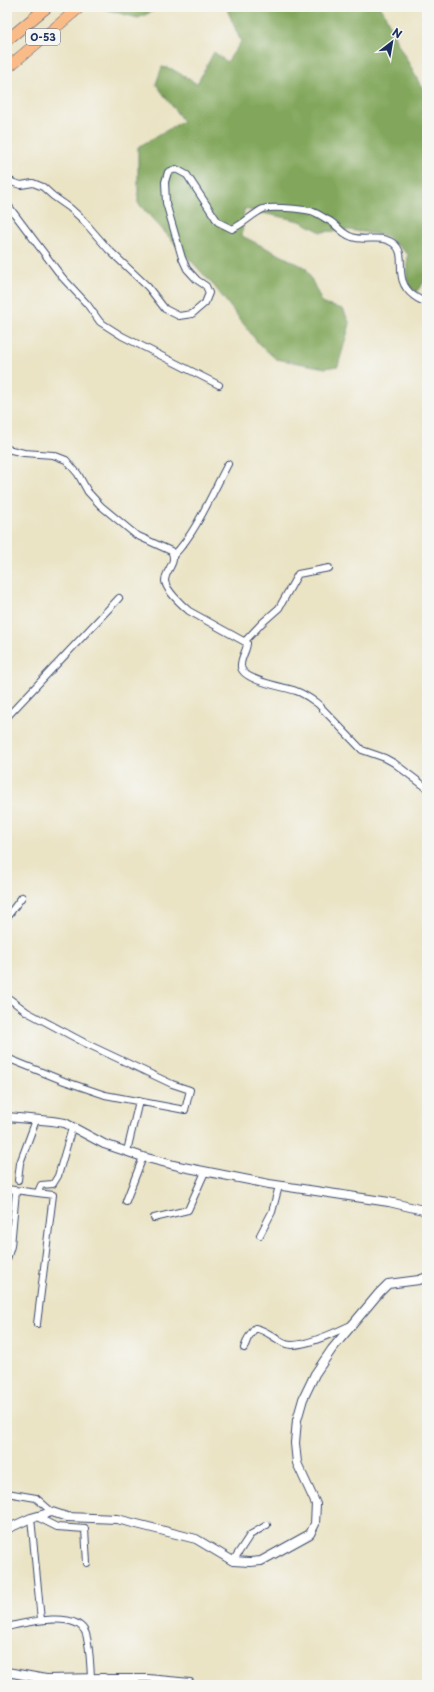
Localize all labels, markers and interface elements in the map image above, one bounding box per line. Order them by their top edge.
north arrow [372,22,412,62]
text: N [389,23,406,43]
road number: O-53 [26,29,60,45]

